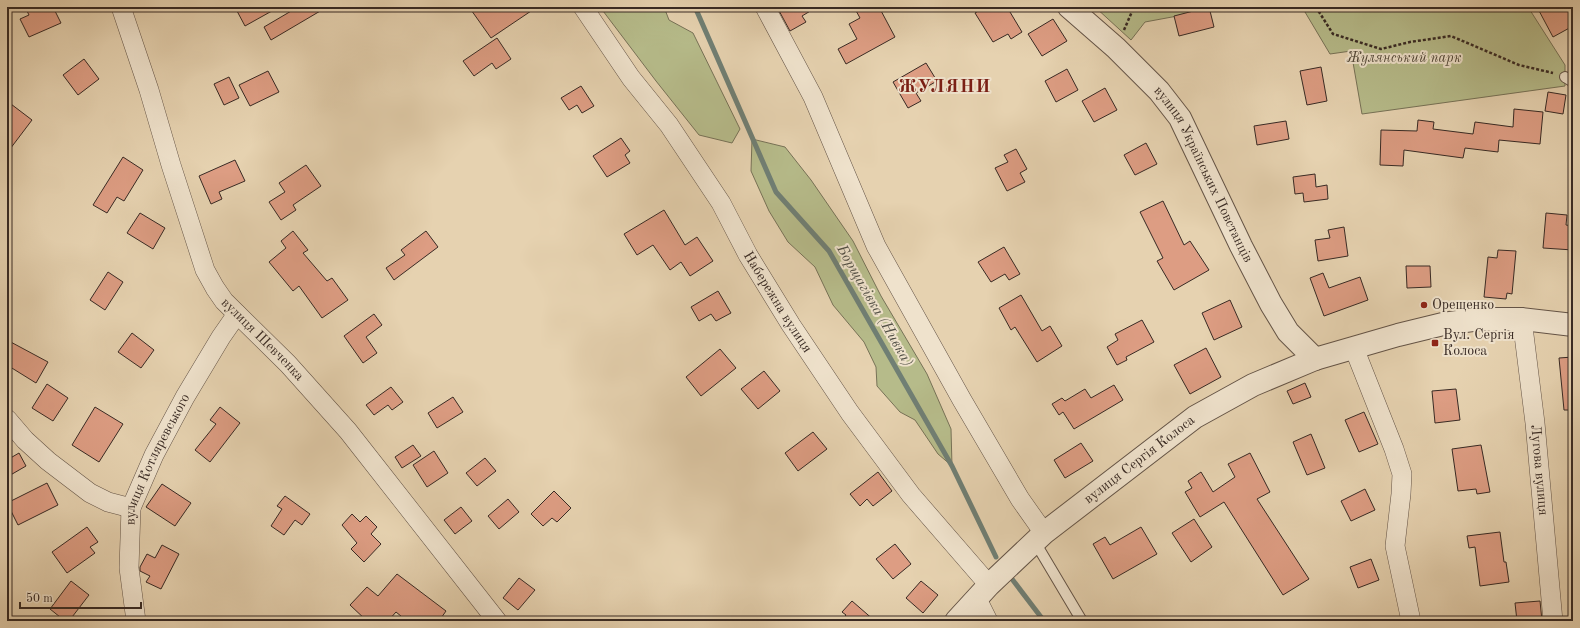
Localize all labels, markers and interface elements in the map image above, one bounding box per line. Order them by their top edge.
park label: Жулянський парк [1347,51,1462,66]
district label: ЖУЛЯНИ [899,78,991,96]
street label: вулиця Українських Повстанців [1151,83,1255,265]
water label: Борщагівка (Нивка) [833,241,916,369]
street label: Набережна вулиця [741,249,814,355]
street label: вулиця Шевченка [219,295,307,384]
place label: Орещенко [1432,298,1494,312]
marker: Орещенко [1419,300,1429,310]
place label: Вул. Сергія Колоса [1443,328,1514,358]
marker: Вул. Сергія Колоса [1430,338,1440,348]
street label: вулиця Котляревського [123,391,192,525]
street label: вулиця Сергія Колоса [1082,413,1198,506]
street label: Лугова вулиця [1528,424,1550,516]
scale bar [20,584,141,610]
text: 50 m [26,592,53,605]

